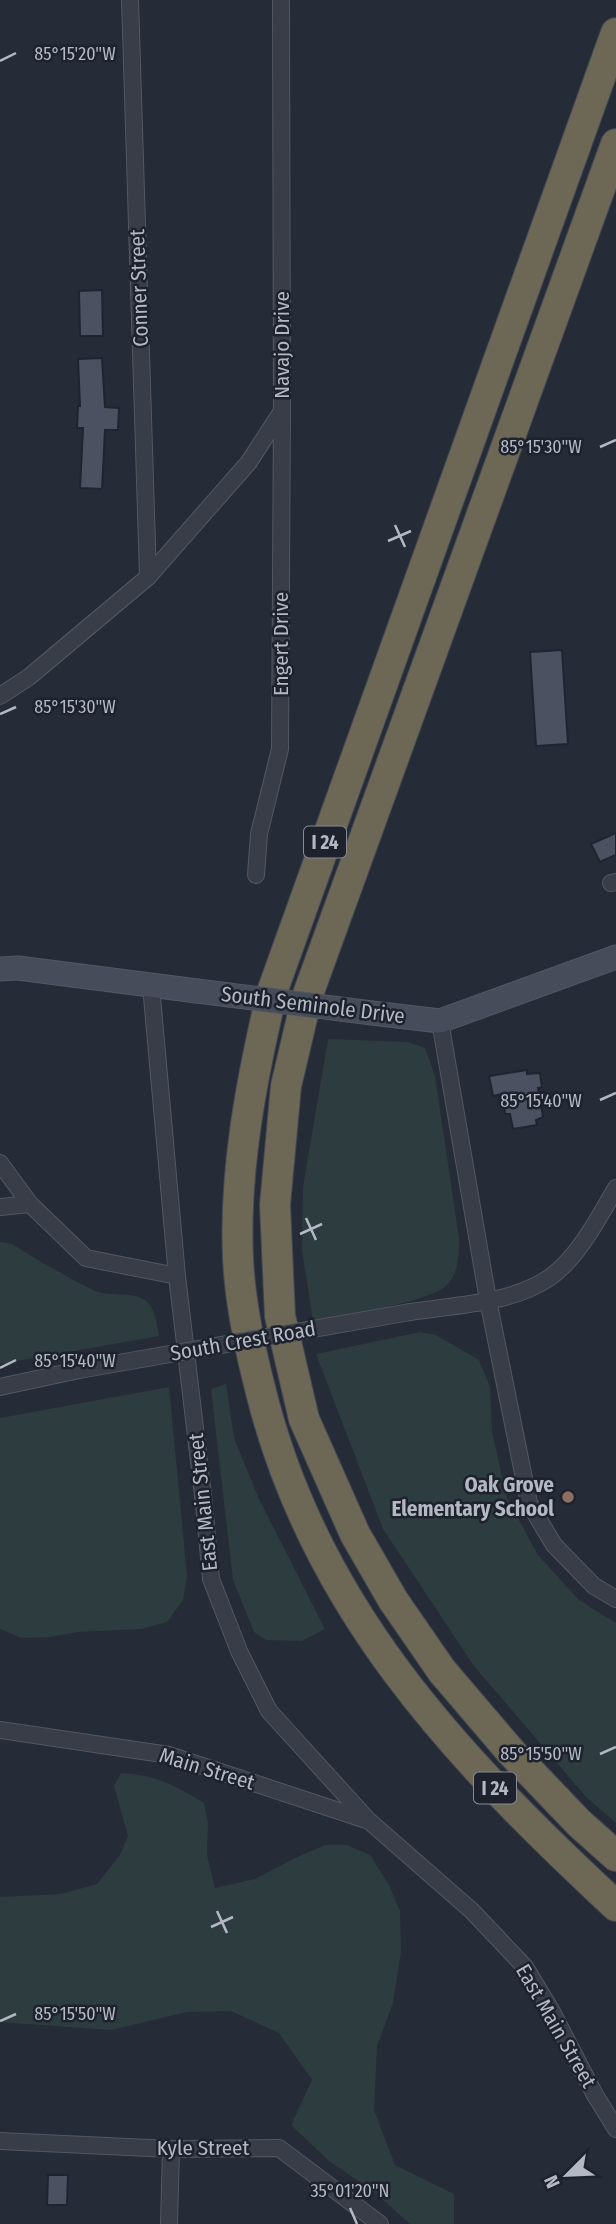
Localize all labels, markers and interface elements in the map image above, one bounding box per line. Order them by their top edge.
text: 85°15'20"W [34,43,116,65]
street label: Conner Street [124,229,154,347]
street label: Navajo Drive [269,291,295,399]
text: 85°15'30"W [500,436,582,458]
street label: Engert Drive [268,592,294,696]
text: 85°15'30"W [34,696,116,718]
road number: I 24 [304,827,346,858]
street label: South Seminole Drive [220,981,406,1029]
text: 85°15'40"W [500,1090,582,1112]
street label: South Crest Road [168,1315,318,1367]
text: 85°15'40"W [34,1350,116,1372]
street label: East Main Street [183,1432,223,1572]
place label: Oak Grove Elementary School [391,1472,554,1522]
marker: Oak Grove Elementary School [560,1489,576,1505]
street label: Main Street [156,1742,258,1796]
text: 85°15'50"W [500,1743,582,1765]
road number: I 24 [474,1772,516,1803]
street label: East Main Street [510,1959,602,2093]
text: 85°15'50"W [34,2003,116,2025]
street label: Kyle Street [157,2135,249,2161]
north arrow [532,2140,602,2210]
text: N [539,2172,565,2192]
text: 35°01'20"N [310,2180,390,2202]

